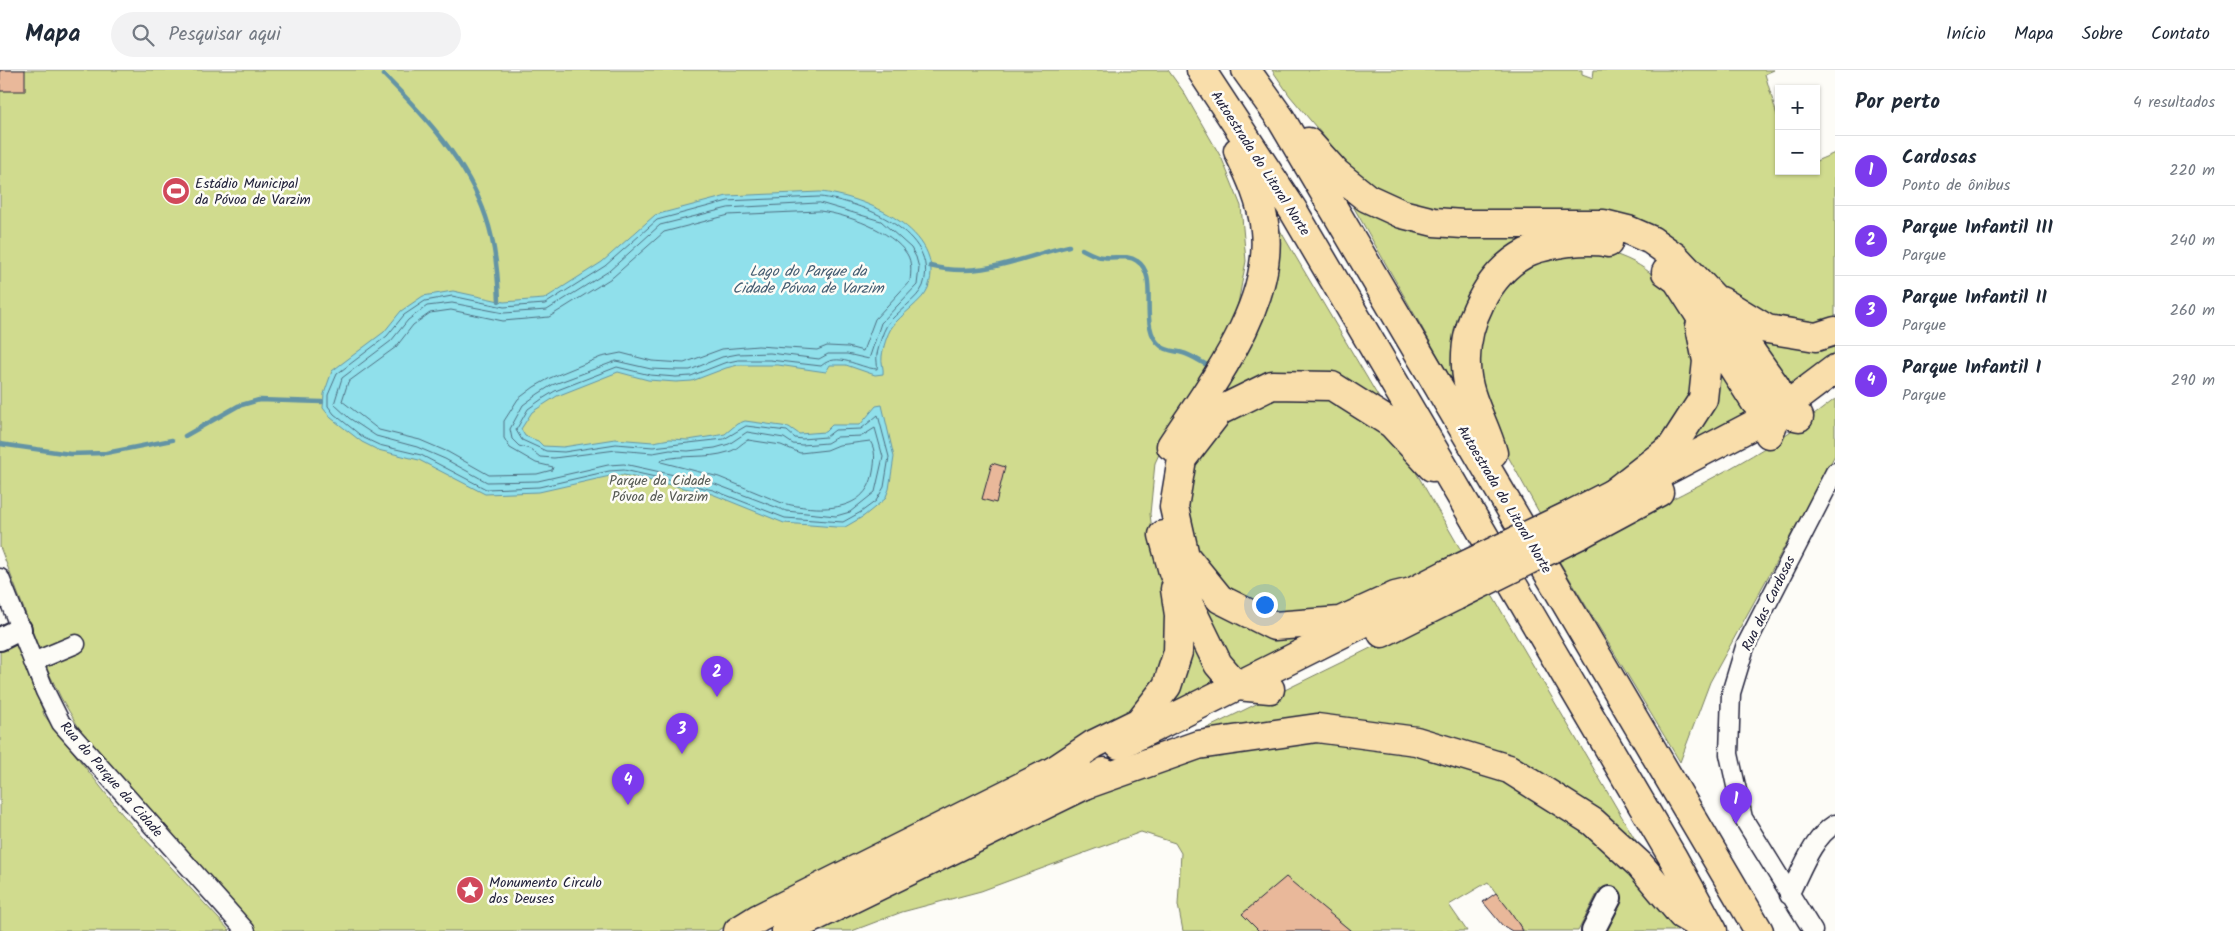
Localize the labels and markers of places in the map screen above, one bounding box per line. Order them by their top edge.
place label: Estádio Municipal da Póvoa de Varzim [195,173,311,211]
sports icon: Estádio Municipal da Póvoa de Varzim [161,176,191,206]
pin: 2 [701,656,733,697]
pin: 3 [666,713,698,754]
pin: 4 [612,764,644,805]
pin: 1 [1720,783,1752,824]
place label: Monumento Circulo dos Deuses [489,872,602,910]
place icon: Monumento Circulo dos Deuses [455,875,485,905]

